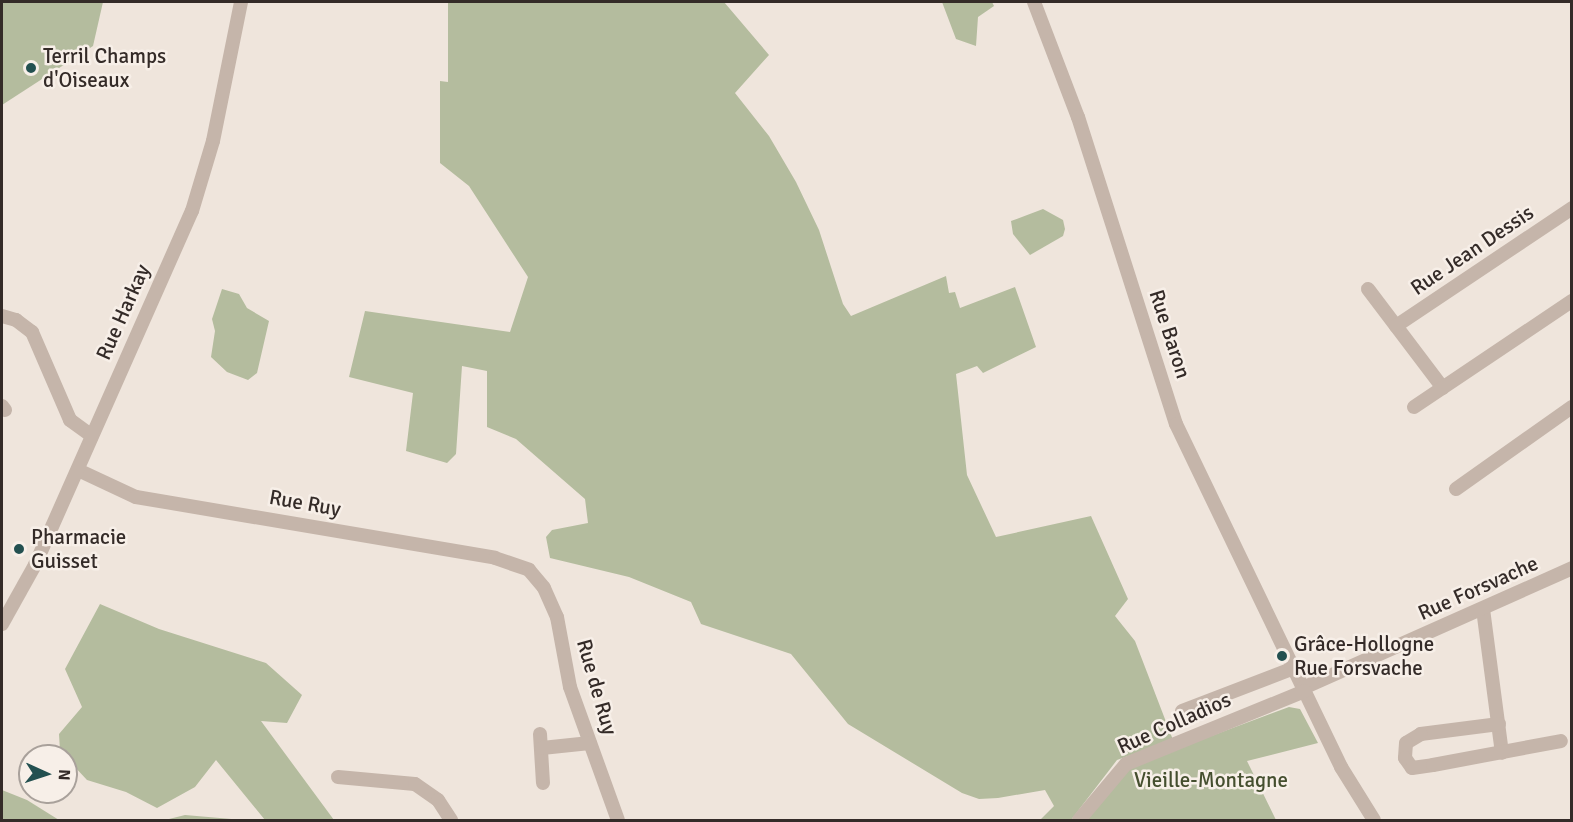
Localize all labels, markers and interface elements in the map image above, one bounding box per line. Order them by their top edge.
place label: Terril Champs d'Oiseaux [43,43,166,93]
marker: Terril Champs d'Oiseaux [24,61,38,75]
street label: Rue Jean Dessis [1406,200,1538,300]
street label: Rue Harkay [91,260,155,364]
street label: Rue Baron [1144,286,1196,382]
street label: Rue Ruy [267,484,343,522]
place label: Pharmacie Guisset [31,524,126,574]
marker: Pharmacie Guisset [12,542,26,556]
street label: Rue Forsvache [1414,550,1542,626]
place label: Grâce-Hollogne Rue Forsvache [1294,631,1434,681]
street label: Rue de Ruy [571,636,623,738]
marker: Grâce-Hollogne Rue Forsvache [1275,649,1289,663]
street label: Rue Colladios [1113,687,1235,759]
north arrow [18,744,78,804]
park label: Vieille-Montagne [1134,767,1288,793]
text: N [54,769,74,781]

